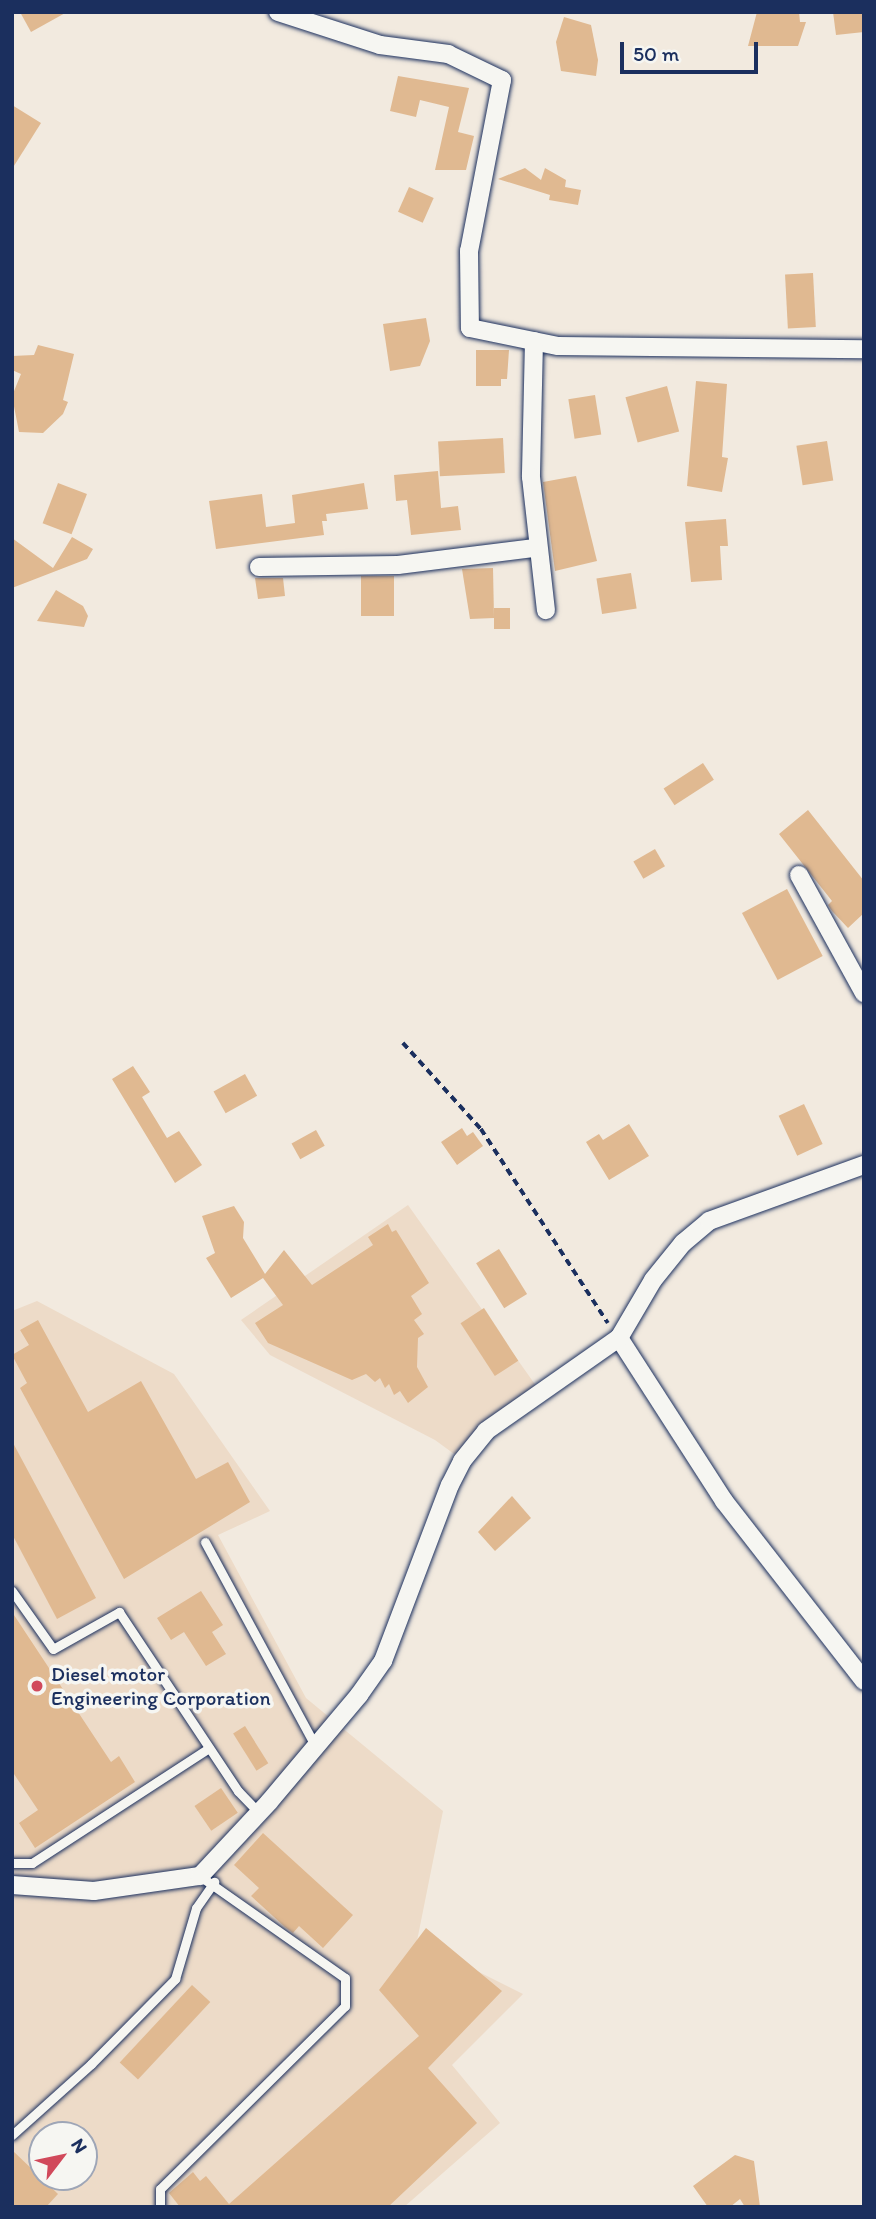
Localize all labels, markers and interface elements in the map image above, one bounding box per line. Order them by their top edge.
scale bar [624,28,762,72]
text: 50 m [633,41,679,66]
place label: Diesel motor Engineering Corporation [51,1661,271,1711]
marker: Diesel motor Engineering Corporation [29,1678,45,1694]
north arrow [28,2121,98,2191]
text: N [66,2134,93,2157]

